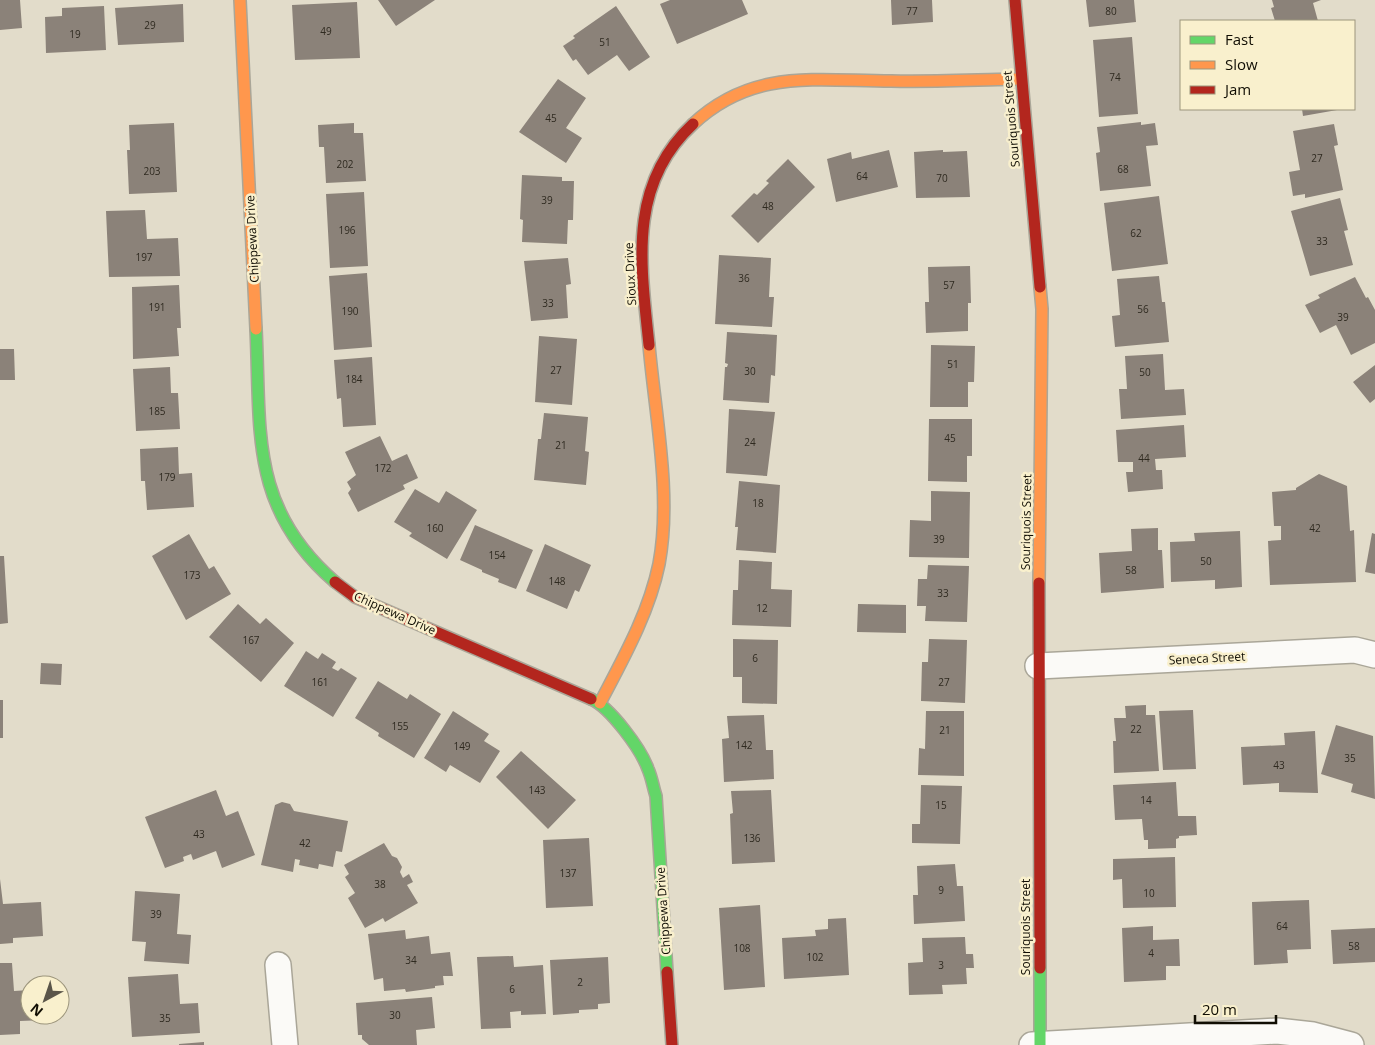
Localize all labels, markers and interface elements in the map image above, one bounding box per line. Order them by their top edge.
house number: 77 [906,4,918,18]
house number: 80 [1105,4,1117,18]
house number: 29 [144,18,156,32]
legend [1180,20,1355,110]
house number: 49 [320,24,332,38]
house number: 19 [69,27,81,41]
text: Fast [1225,29,1254,49]
house number: 51 [599,35,611,49]
text: Slow [1225,54,1258,74]
street label: Souriquois Street [998,70,1024,168]
house number: 74 [1109,70,1121,84]
text: Jam [1223,79,1251,99]
house number: 45 [545,111,557,125]
house number: 27 [1311,151,1323,165]
house number: 202 [336,157,354,171]
house number: 68 [1117,162,1129,176]
house number: 203 [143,164,161,178]
house number: 64 [856,169,868,183]
house number: 70 [936,171,948,185]
house number: 39 [541,193,553,207]
street label: Chippewa Drive [241,194,263,283]
house number: 48 [762,199,774,213]
house number: 196 [338,223,356,237]
house number: 62 [1130,226,1142,240]
house number: 33 [1316,234,1328,248]
street label: Sioux Drive [620,242,640,306]
house number: 197 [135,250,153,264]
house number: 36 [738,271,750,285]
house number: 57 [943,278,955,292]
house number: 33 [542,296,554,310]
house number: 191 [148,300,166,314]
house number: 56 [1137,302,1149,316]
house number: 190 [341,304,359,318]
house number: 39 [1337,310,1349,324]
house number: 51 [947,357,959,371]
house number: 27 [550,363,562,377]
house number: 30 [744,364,756,378]
house number: 50 [1139,365,1151,379]
house number: 184 [345,372,363,386]
house number: 185 [148,404,166,418]
house number: 45 [944,431,956,445]
house number: 24 [744,435,756,449]
house number: 21 [555,438,567,452]
house number: 44 [1138,451,1150,465]
house number: 172 [374,461,392,475]
house number: 179 [158,470,176,484]
street label: Souriquois Street [1017,474,1035,570]
house number: 18 [752,496,764,510]
house number: 160 [426,521,444,535]
house number: 42 [1309,521,1321,535]
house number: 39 [933,532,945,546]
house number: 154 [488,548,506,562]
house number: 50 [1200,554,1212,568]
house number: 58 [1125,563,1137,577]
house number: 173 [183,568,201,582]
house number: 148 [548,574,566,588]
house number: 33 [937,586,949,600]
street label: Chippewa Drive [351,587,439,639]
house number: 12 [756,601,768,615]
house number: 167 [242,633,260,647]
street label: Seneca Street [1168,648,1246,668]
house number: 6 [752,651,758,665]
house number: 161 [311,675,329,689]
house number: 27 [938,675,950,689]
house number: 155 [391,719,409,733]
house number: 22 [1130,722,1142,736]
house number: 21 [939,723,951,737]
house number: 142 [735,738,753,752]
house number: 149 [453,739,471,753]
house number: 35 [1344,751,1356,765]
house number: 43 [1273,758,1285,772]
house number: 143 [528,783,546,797]
house number: 14 [1140,793,1152,807]
house number: 15 [935,798,947,812]
house number: 43 [193,827,205,841]
house number: 136 [743,831,761,845]
house number: 42 [299,836,311,850]
house number: 137 [559,866,577,880]
street label: Chippewa Drive [651,866,675,955]
house number: 38 [374,877,386,891]
street label: Souriquois Street [1017,879,1034,975]
house number: 9 [938,883,944,897]
house number: 10 [1143,886,1155,900]
house number: 39 [150,907,162,921]
house number: 64 [1276,919,1288,933]
house number: 58 [1348,939,1360,953]
house number: 108 [733,941,751,955]
house number: 4 [1148,946,1154,960]
house number: 102 [806,950,824,964]
house number: 34 [405,953,417,967]
house number: 3 [938,958,944,972]
north arrow [20,975,70,1025]
house number: 2 [577,975,583,989]
house number: 6 [509,982,515,996]
scale bar [1195,992,1276,1024]
text: N [26,999,47,1021]
text: 20 m [1202,999,1237,1019]
house number: 30 [389,1008,401,1022]
house number: 35 [159,1011,171,1025]

